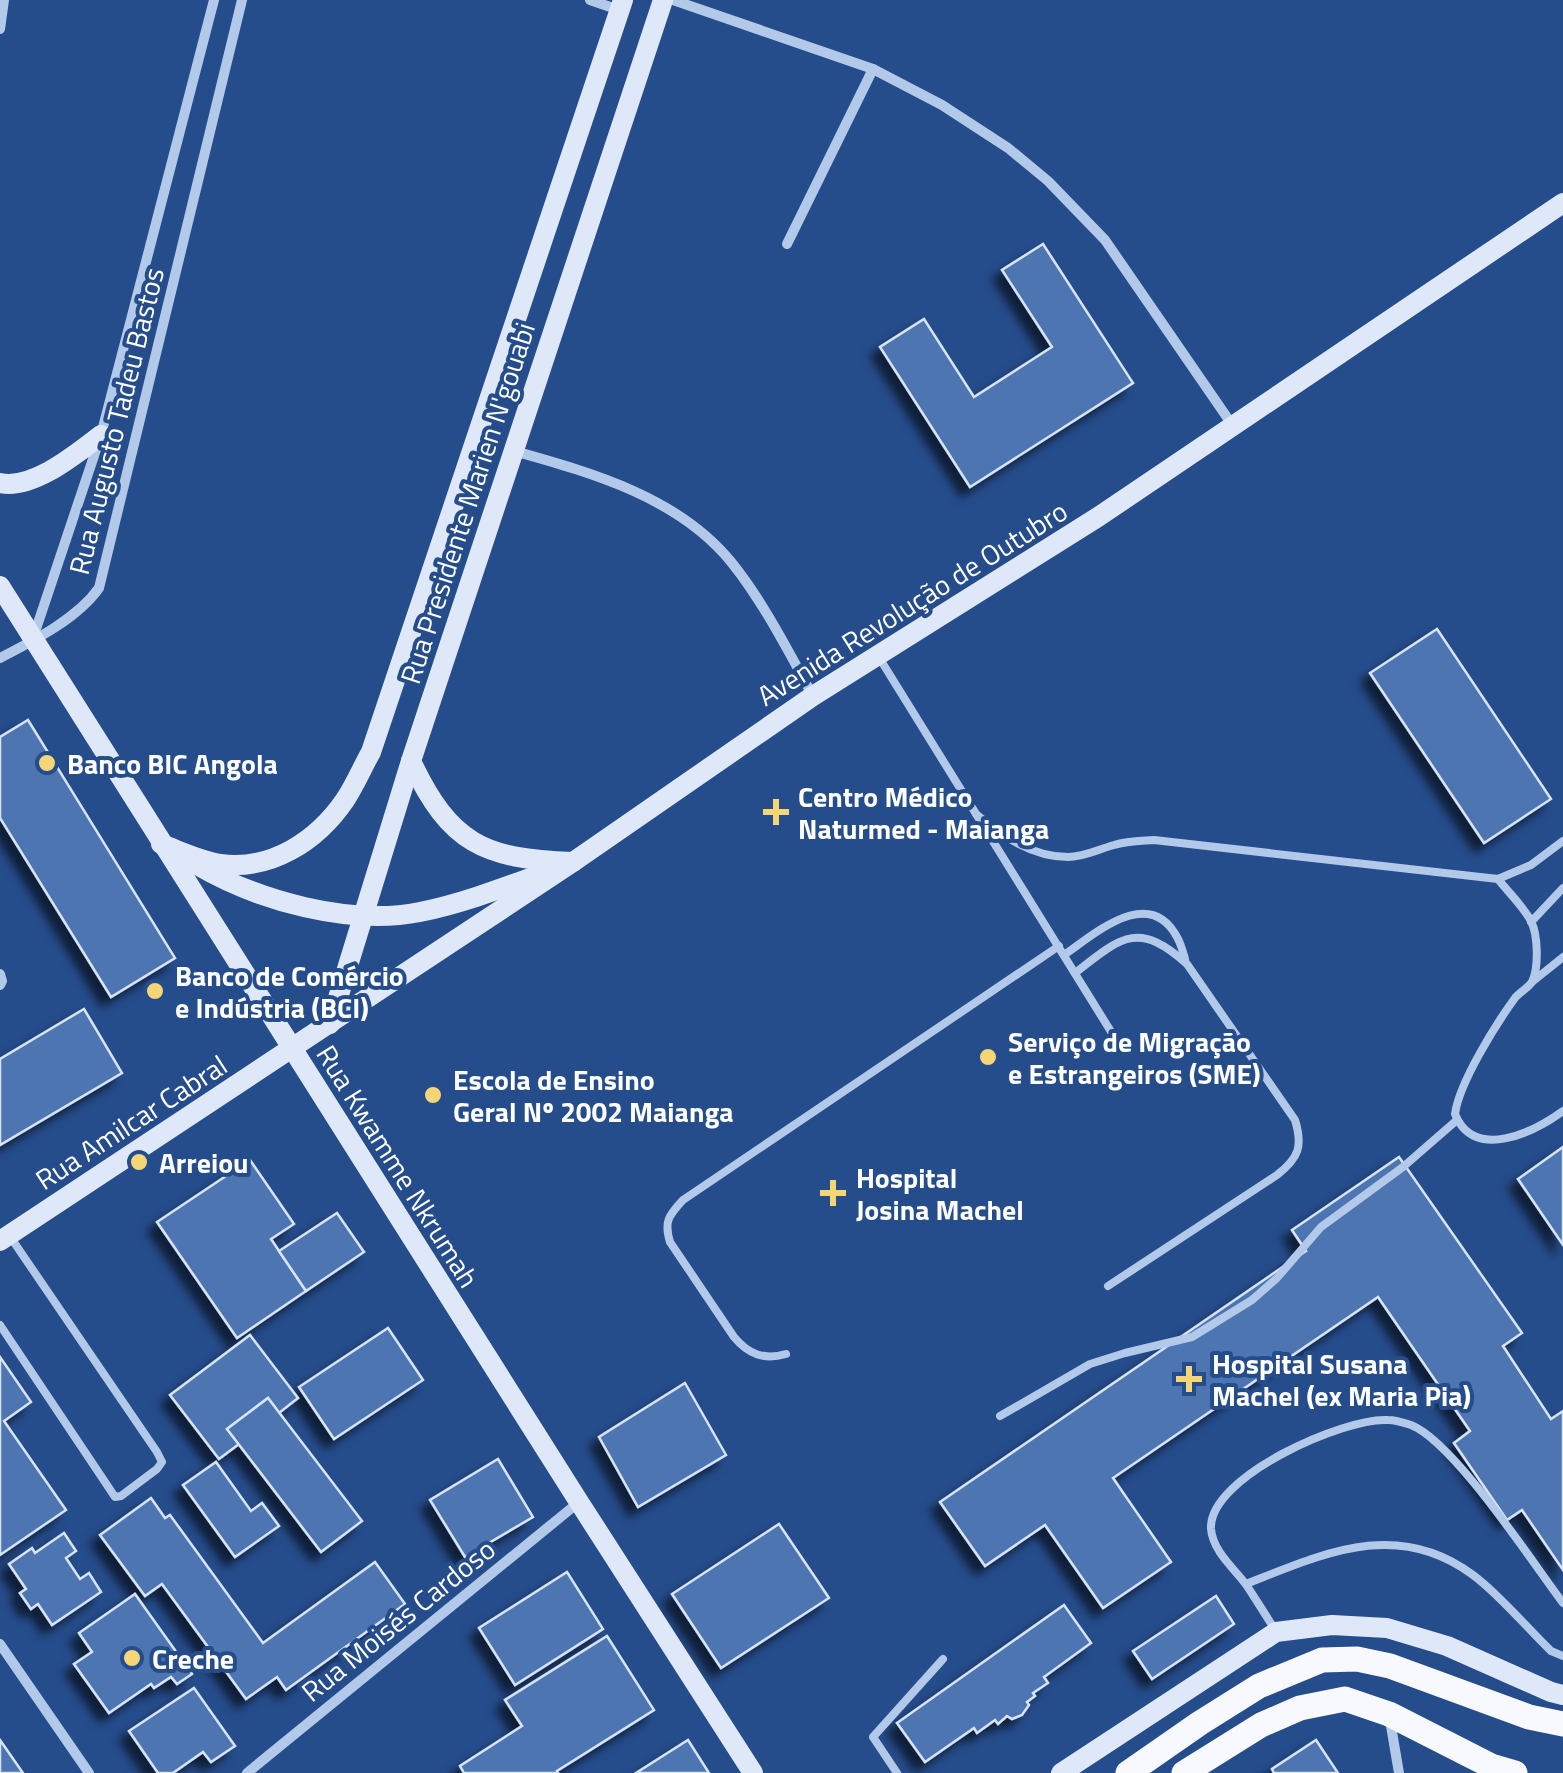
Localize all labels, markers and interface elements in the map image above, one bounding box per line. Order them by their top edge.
street label: Rua Augusto Tadeu Bastos [57,263,175,579]
street label: Rua Presidente Marien N'gouabi [388,317,546,689]
street label: Avenida Revolução de Outubro [748,490,1076,716]
place label: Banco BIC Angola [67,742,278,785]
marker: Banco BIC Angola [36,752,58,774]
place label: Centro Médico Naturmed - Maianga [798,775,1049,850]
marker: Centro Médico Naturmed - Maianga [763,799,789,825]
place label: Banco de Comércio e Indústria (BCI) [175,954,404,1029]
marker: Banco de Comércio e Indústria (BCI) [144,980,166,1002]
place label: Serviço de Migração e Estrangeiros (SME) [1008,1020,1261,1095]
street label: Rua Kwamme Nkrumah [306,1036,490,1296]
street label: Rua Amilcar Cabral [27,1044,235,1200]
marker: Serviço de Migração e Estrangeiros (SME) [977,1046,999,1068]
place label: Escola de Ensino Geral Nº 2002 Maianga [453,1058,734,1133]
marker: Escola de Ensino Geral Nº 2002 Maianga [422,1084,444,1106]
place label: Arreiou [159,1141,249,1184]
marker: Arreiou [128,1151,150,1173]
place label: Hospital Josina Machel [856,1156,1024,1231]
marker: Hospital Josina Machel [820,1180,846,1206]
place label: Hospital Susana Machel (ex Maria Pia) [1212,1342,1471,1417]
marker: Hospital Susana Machel (ex Maria Pia) [1176,1366,1202,1392]
street label: Rua Moisés Cardoso [292,1528,504,1712]
place label: Creche [152,1637,234,1680]
marker: Creche [121,1647,143,1669]

